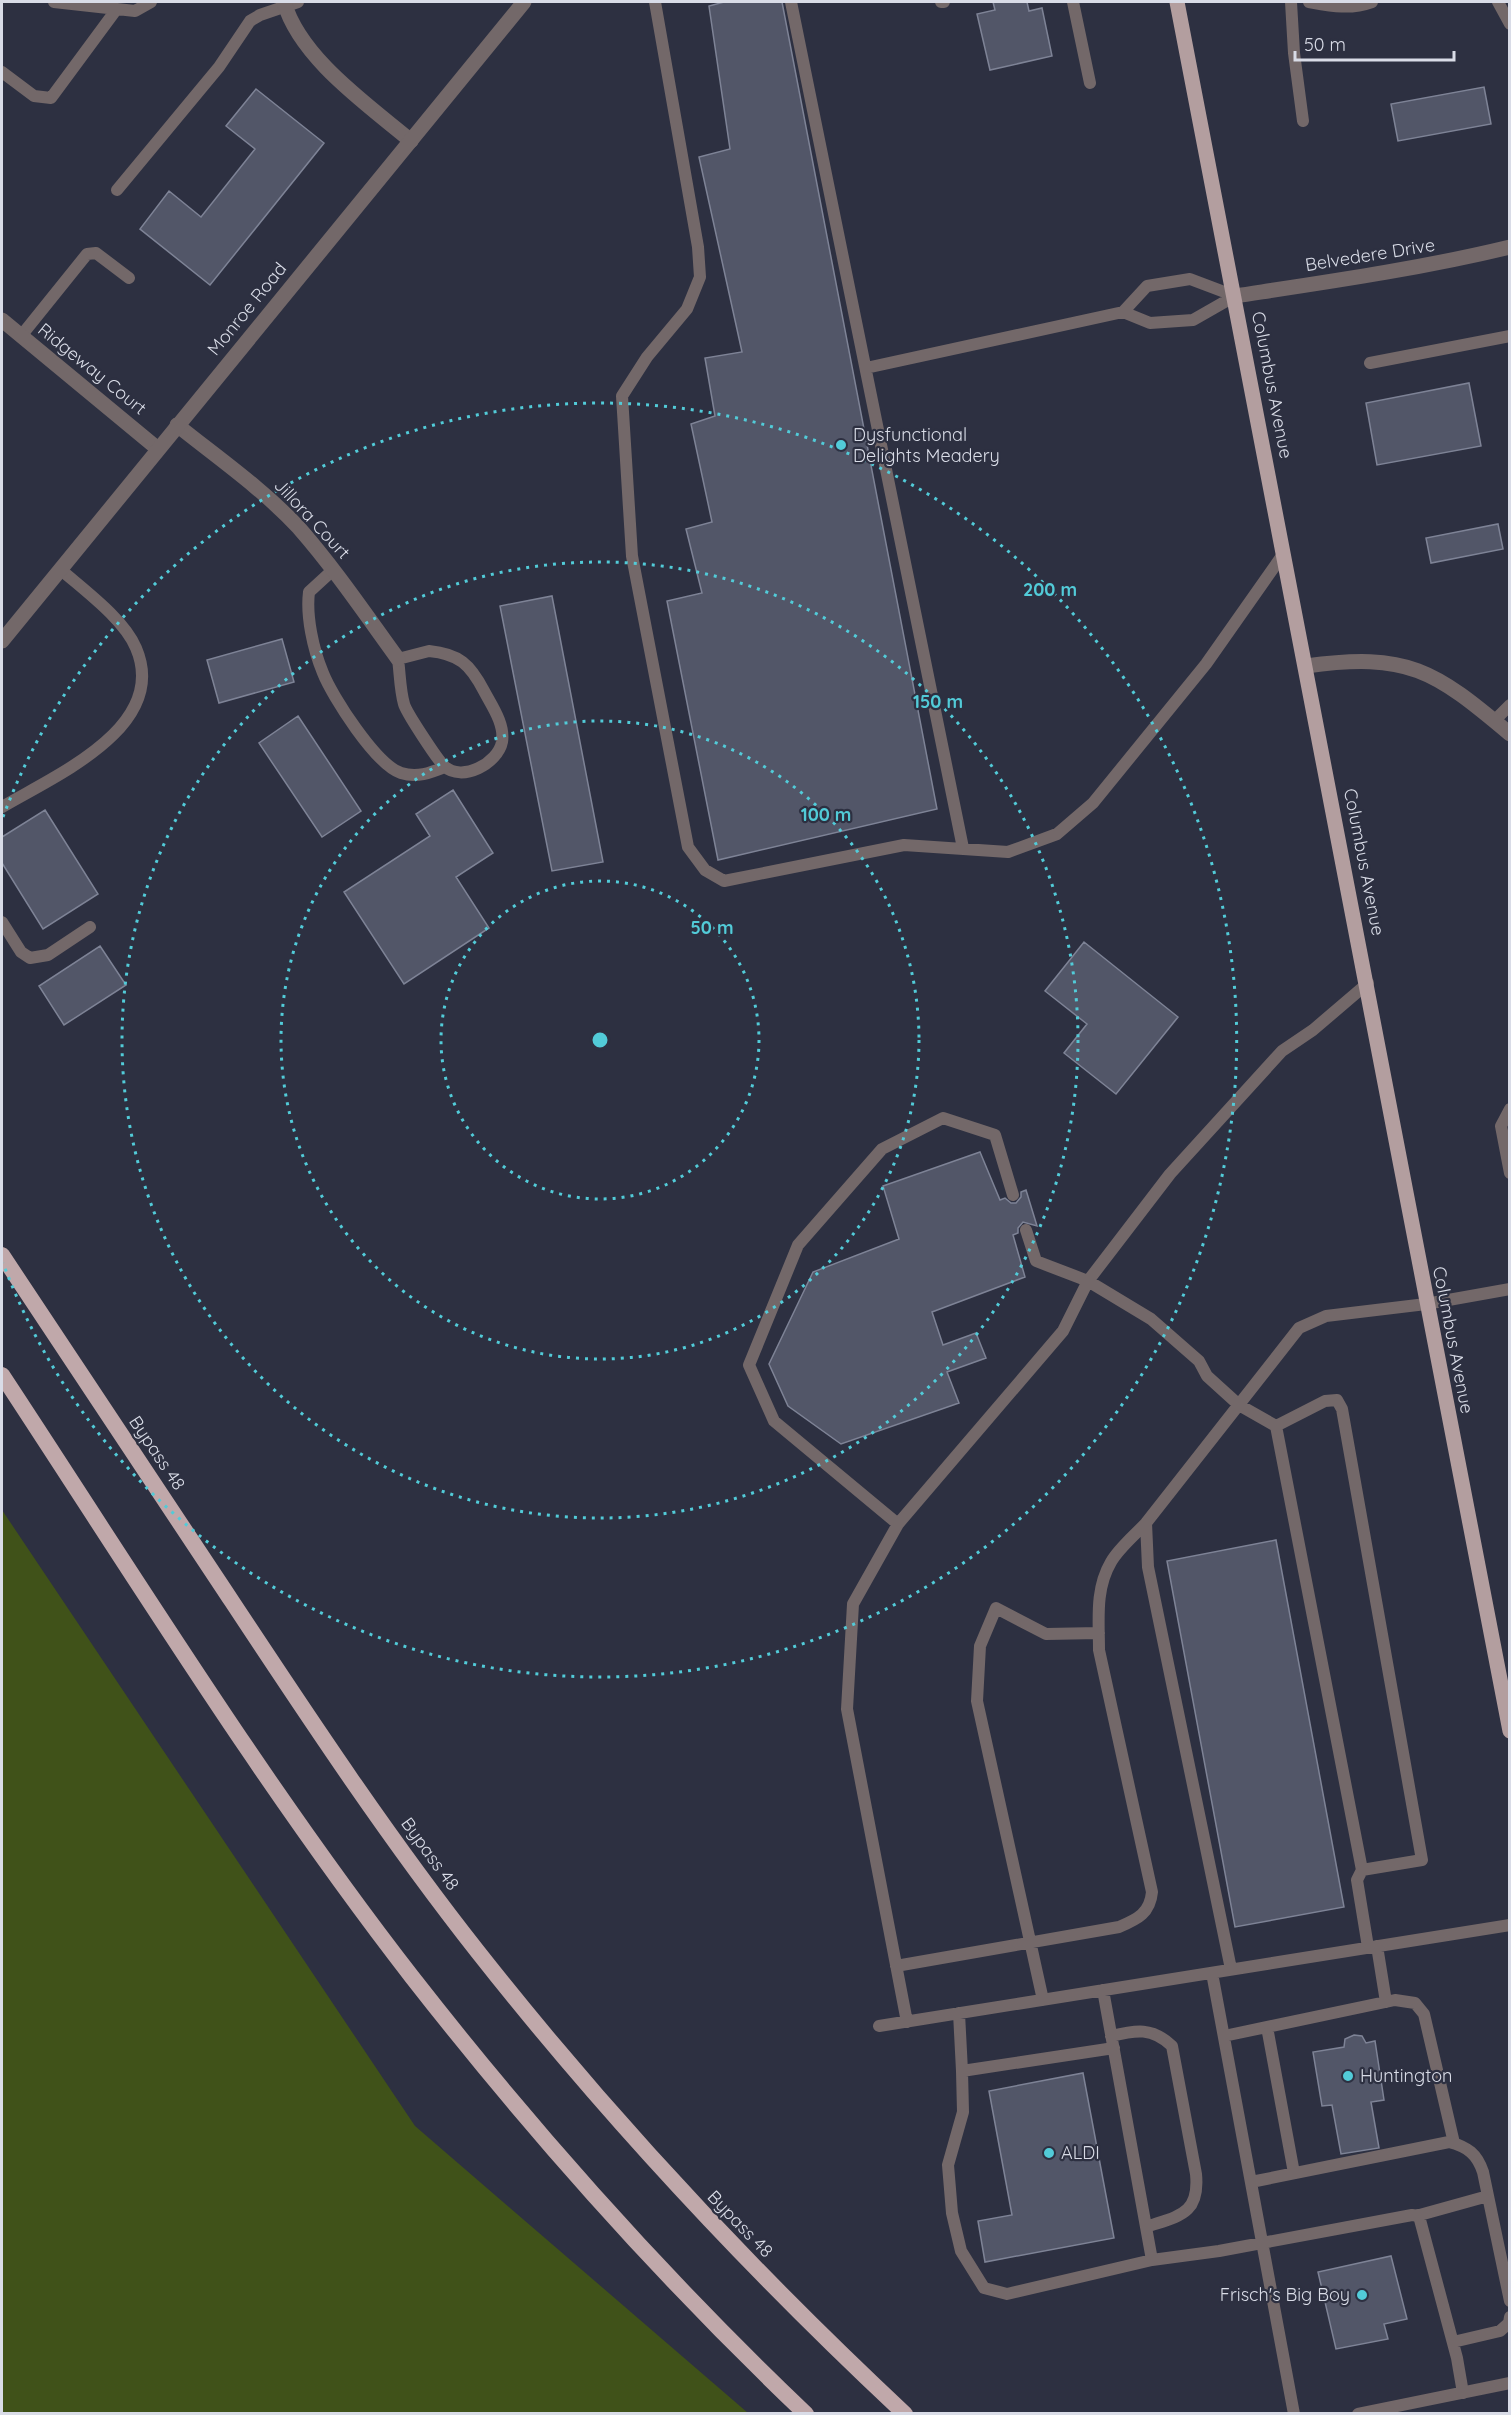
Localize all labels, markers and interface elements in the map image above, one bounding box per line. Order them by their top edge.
scale bar [1295,24,1454,62]
text: 50 m [1304,33,1346,56]
street label: Belvedere Drive [1303,233,1437,276]
street label: Monroe Road [202,257,291,360]
street label: Columbus Avenue [1247,309,1298,460]
street label: Ridgeway Court [33,318,151,420]
place label: Dysfunctional Delights Meadery [853,423,1000,467]
marker: Dysfunctional Delights Meadery [834,438,848,452]
street label: Jillora Court [269,474,355,564]
text: 200 m [1023,578,1077,601]
text: 150 m [913,690,963,713]
street label: Columbus Avenue [1339,786,1390,937]
text: 100 m [801,803,851,826]
text: 50 m [690,916,734,939]
centre of rings [590,1030,610,1050]
street label: Columbus Avenue [1428,1264,1479,1415]
street label: Bypass 48 [124,1411,191,1494]
street label: Bypass 48 [396,1813,465,1895]
place label: Huntington [1360,2064,1452,2087]
marker: Huntington [1341,2069,1355,2083]
place label: ALDI [1061,2141,1100,2164]
marker: ALDI [1042,2146,1056,2160]
street label: Bypass 48 [703,2185,778,2262]
place label: Frisch's Big Boy [1220,2283,1350,2306]
marker: Frisch's Big Boy [1355,2288,1369,2302]

